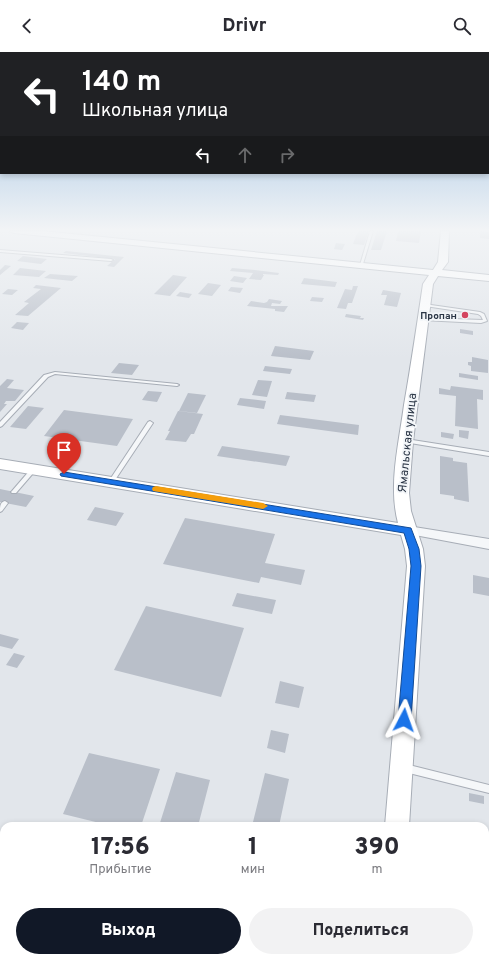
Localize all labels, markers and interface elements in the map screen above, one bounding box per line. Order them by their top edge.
icon: back [16,15,38,37]
text: Drivr [223,15,266,38]
icon: search [451,15,473,37]
text: 140 m [82,65,161,101]
icon: left [16,68,68,120]
text: Школьная улица [82,100,228,123]
icon: left [192,144,214,166]
icon: ahead [234,144,256,166]
icon: right [276,144,298,166]
place label: Пропан [420,310,457,323]
marker: Пропан [460,310,470,320]
street label: Ямальская улица [395,392,421,494]
pin [47,433,81,474]
icon: arrive [53,439,75,461]
position arrow [383,699,425,741]
text: 17:56 [91,833,150,863]
text: 1 [248,833,258,863]
text: 390 [354,833,400,863]
text: Прибытие [89,862,152,878]
text: мин [241,862,265,878]
text: m [372,862,383,878]
button: Выход [16,908,241,954]
button: Поделиться [249,908,473,954]

